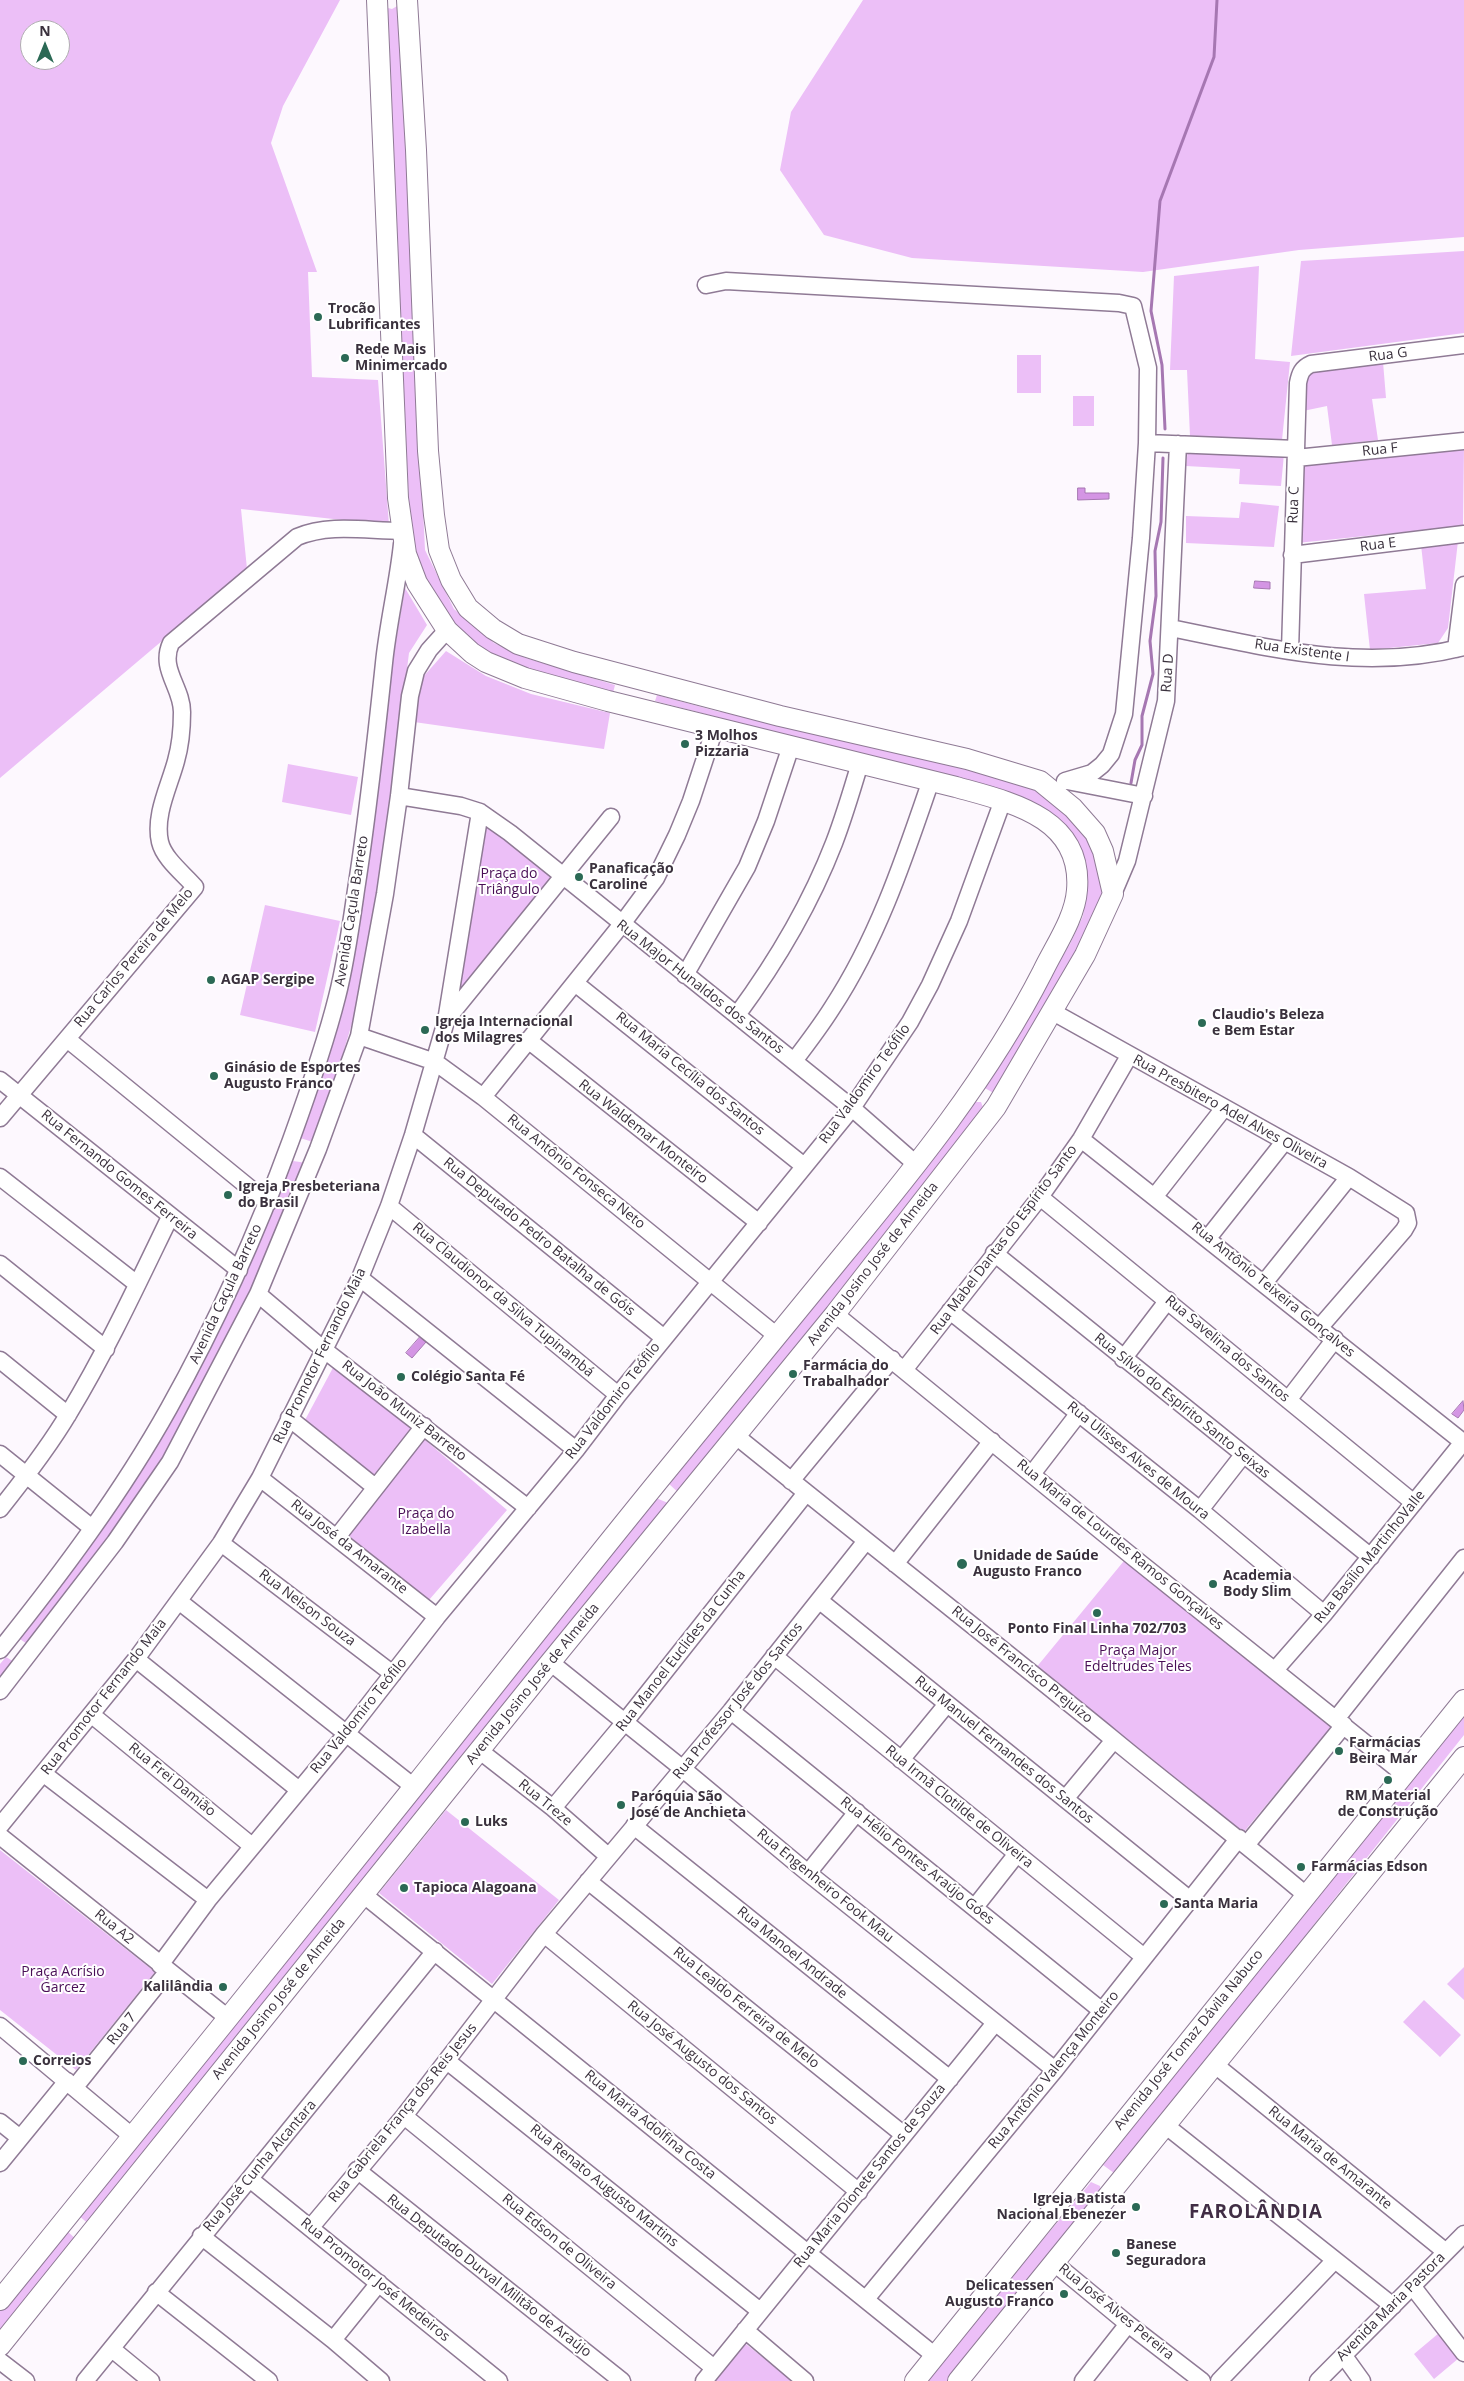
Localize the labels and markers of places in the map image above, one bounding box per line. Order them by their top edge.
place label: Trocão Lubrificantes [328,301,420,334]
marker: Trocão Lubrificantes [312,311,324,323]
place label: Rede Mais Minimercado [355,342,448,374]
marker: Rede Mais Minimercado [339,352,351,364]
place label: 3 Molhos Pizzaria [695,728,758,760]
marker: 3 Molhos Pizzaria [679,738,691,750]
place label: Panaficação Caroline [589,861,674,894]
marker: Panaficação Caroline [573,871,585,883]
place label: AGAP Sergipe [221,972,315,988]
marker: AGAP Sergipe [205,974,217,986]
place label: Claudio's Beleza e Bem Estar [1212,1007,1324,1040]
place label: Igreja Internacional dos Milagres [435,1014,573,1046]
marker: Claudio's Beleza e Bem Estar [1196,1017,1208,1029]
marker: Igreja Internacional dos Milagres [419,1024,431,1036]
place label: Ginásio de Esportes Augusto Franco [224,1060,360,1092]
marker: Ginásio de Esportes Augusto Franco [208,1070,220,1082]
place label: Igreja Presbeteriana do Brasil [238,1179,380,1212]
marker: Igreja Presbeteriana do Brasil [222,1189,234,1201]
place label: Farmácia do Trabalhador [803,1358,889,1390]
marker: Farmácia do Trabalhador [787,1368,799,1380]
place label: Colégio Santa Fé [411,1369,525,1385]
marker: Colégio Santa Fé [395,1371,407,1383]
place label: Unidade de Saúde Augusto Franco [973,1548,1098,1580]
marker: Unidade de Saúde Augusto Franco [955,1557,969,1571]
place label: Academia Body Slim [1223,1568,1292,1600]
marker: Academia Body Slim [1207,1578,1219,1590]
marker: Ponto Final Linha 702/703 [1091,1607,1103,1619]
place label: Ponto Final Linha 702/703 [1007,1621,1187,1637]
place label: Farmácias Beira Mar [1349,1735,1421,1768]
marker: Farmácias Beira Mar [1333,1745,1345,1757]
marker: RM Material de Construção [1382,1774,1394,1786]
place label: RM Material de Construção [1338,1788,1438,1820]
place label: Paróquia São José de Anchieta [631,1789,746,1821]
marker: Paróquia São José de Anchieta [615,1799,627,1811]
place label: Luks [475,1814,508,1830]
marker: Luks [459,1816,471,1828]
place label: Farmácias Edson [1311,1859,1428,1875]
marker: Farmácias Edson [1295,1861,1307,1873]
place label: Tapioca Alagoana [414,1880,537,1896]
marker: Tapioca Alagoana [398,1882,410,1894]
place label: Santa Maria [1174,1896,1258,1912]
marker: Santa Maria [1158,1898,1170,1910]
place label: Kalilândia [143,1979,213,1995]
marker: Kalilândia [217,1981,229,1993]
place label: Correios [33,2053,91,2069]
marker: Correios [17,2055,29,2067]
place label: Igreja Batista Nacional Ebenezer [997,2191,1126,2224]
marker: Igreja Batista Nacional Ebenezer [1130,2201,1142,2213]
place label: Banese Seguradora [1126,2237,1206,2270]
marker: Banese Seguradora [1110,2247,1122,2259]
place label: Delicatessen Augusto Franco [945,2278,1054,2310]
marker: Delicatessen Augusto Franco [1058,2288,1070,2300]

